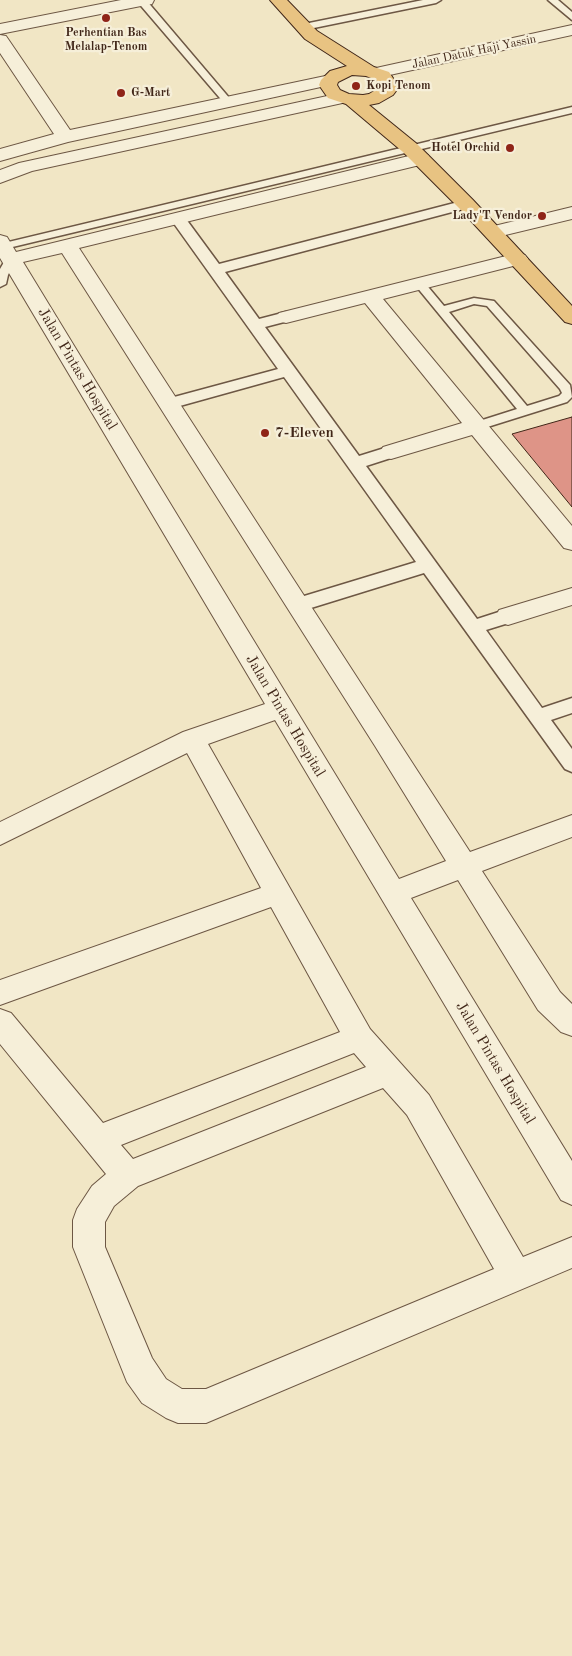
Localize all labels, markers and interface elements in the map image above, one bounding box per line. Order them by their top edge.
marker: Perhentian Bas Melalap-Tenom [100,12,112,24]
place label: Perhentian Bas Melalap-Tenom [65,26,147,54]
street label: Jalan Datuk Haji Yassin [411,32,537,72]
place label: Kopi Tenom [366,79,431,93]
marker: Kopi Tenom [350,80,362,92]
place label: G-Mart [131,86,170,100]
marker: G-Mart [115,87,127,99]
place label: Hotel Orchid [431,141,500,155]
marker: Hotel Orchid [504,142,516,154]
place label: Lady'T Vendor [452,209,532,223]
marker: Lady'T Vendor [536,210,548,222]
street label: Jalan Pintas Hospital [33,305,121,433]
place label: 7-Eleven [275,424,334,442]
marker: 7-Eleven [259,427,271,439]
street label: Jalan Pintas Hospital [241,652,329,780]
street label: Jalan Pintas Hospital [451,999,539,1127]

